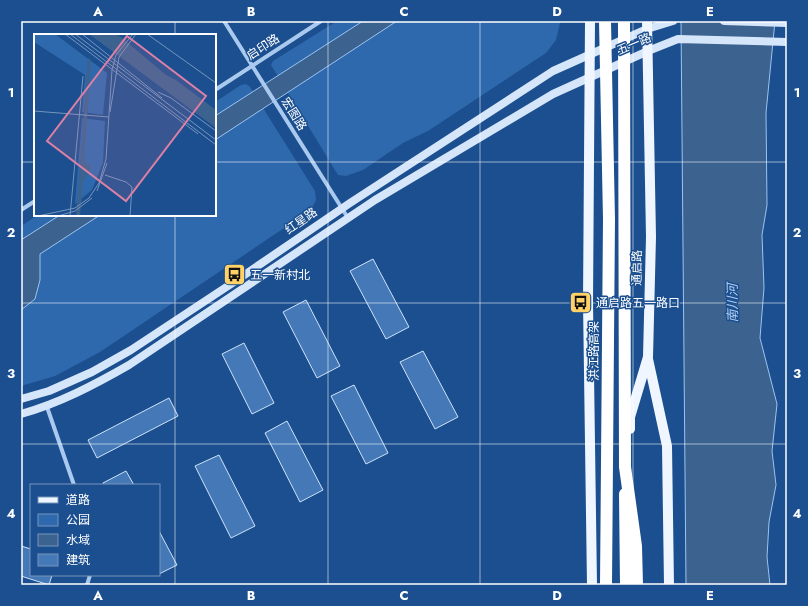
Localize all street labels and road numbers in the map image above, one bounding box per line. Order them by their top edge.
street label: 五一路 [614,29,654,59]
street label: 启印路 [243,30,283,64]
street label: 宏图路 [277,94,311,134]
street label: 红星路 [281,203,321,239]
street label: 通启路 [628,250,646,286]
street label: 洪江路高架 [585,321,603,381]

